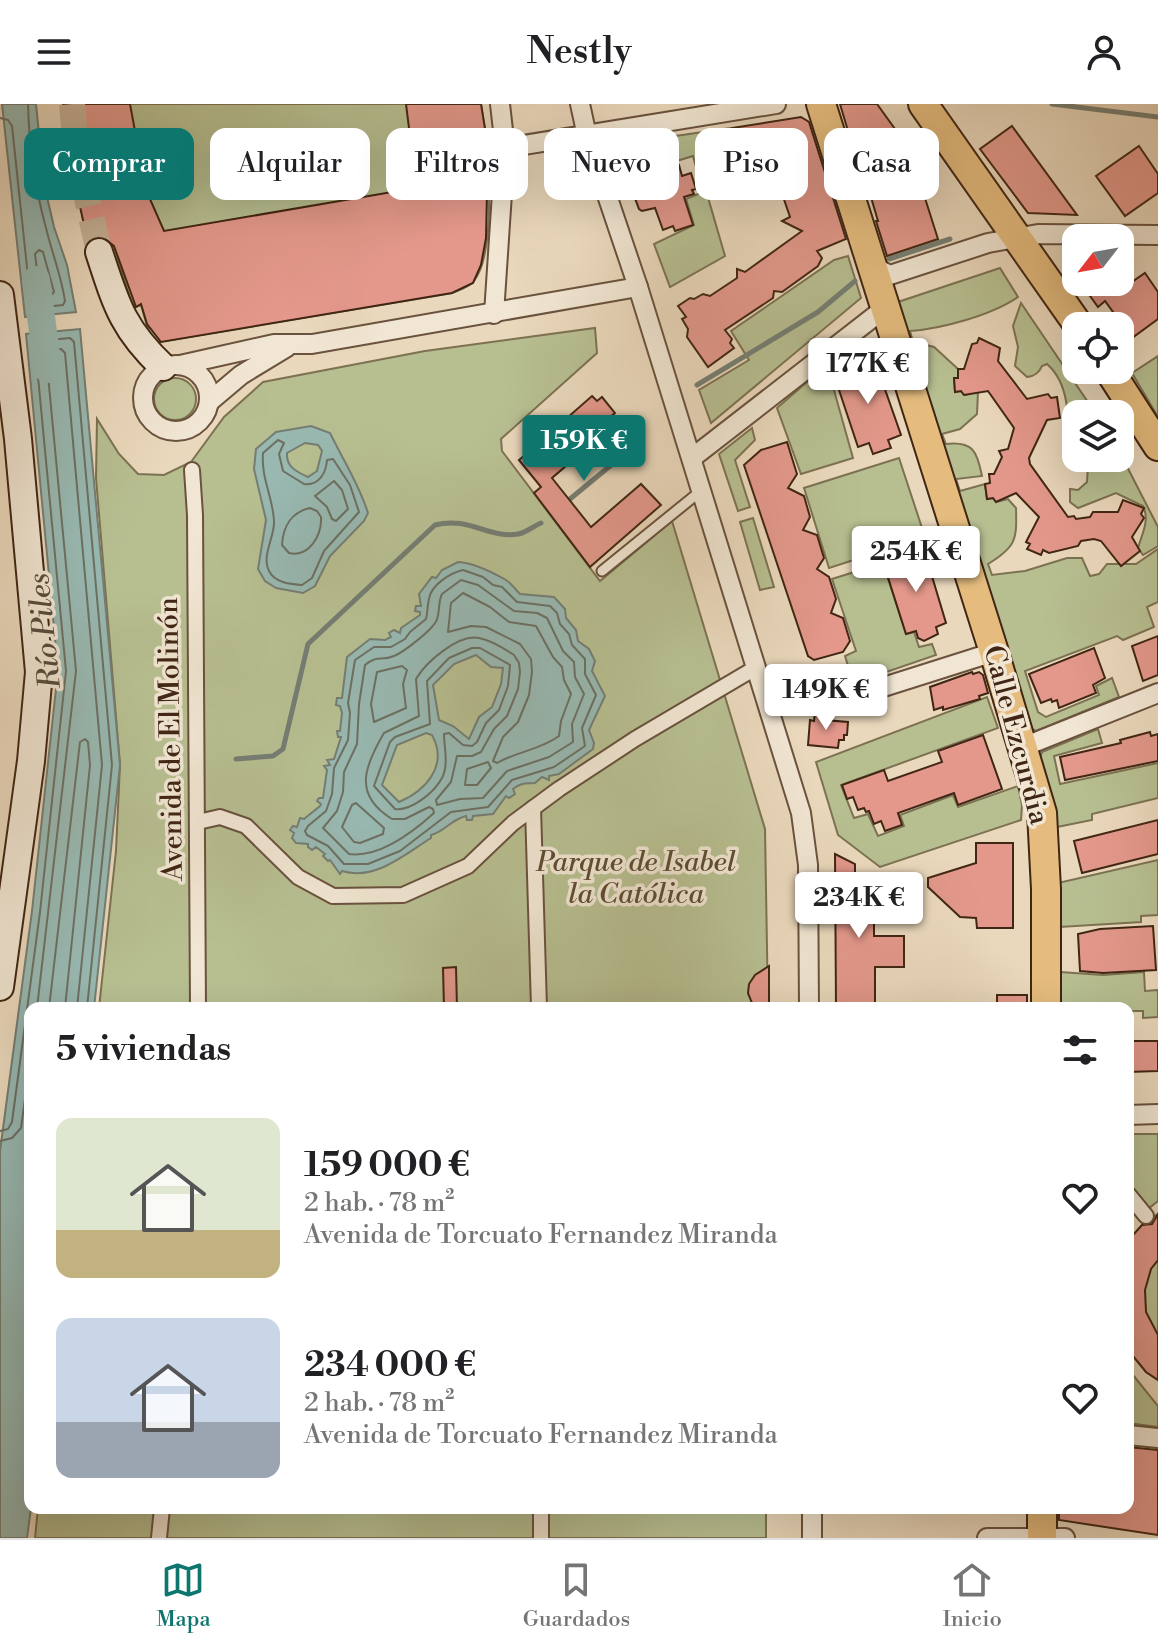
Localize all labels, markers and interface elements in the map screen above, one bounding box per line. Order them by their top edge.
icon: menu [32,30,76,74]
text: Nestly [526,30,632,75]
icon: person [1082,30,1126,74]
chip: Comprar [24,128,194,200]
chip: Alquilar [210,128,370,200]
chip: Filtros [386,128,528,200]
chip: Nuevo [544,128,679,200]
chip: Piso [695,128,808,200]
chip: Casa [824,128,939,200]
north arrow [1062,224,1134,296]
map controls [1062,224,1134,472]
button: locate [1062,312,1134,384]
pin: 177K € [803,338,933,406]
text: 177K € [826,348,910,380]
button: layers [1062,400,1134,472]
pin: 159K € [519,415,649,483]
text: 159K € [540,425,628,457]
pin: 254K € [851,526,981,594]
text: 254K € [870,536,962,568]
water label: Río Piles [20,571,70,692]
street label: Avenida de El Molinón [151,597,191,882]
street label: Calle Ezcurdia [975,642,1057,829]
pin: 149K € [761,664,891,732]
text: 149K € [782,674,870,706]
park label: Parque de Isabel la Católica [535,845,736,912]
pin: 234K € [794,872,924,940]
text: 234K € [813,882,905,914]
icon: filters [1058,1028,1102,1072]
text: 5 viviendas [56,1029,231,1071]
text: 159 000 € [304,1145,470,1187]
icon: home [120,1150,216,1246]
icon: heart [1058,1176,1102,1220]
text: 2 hab. · 78 m² [304,1187,454,1219]
text: Avenida de Torcuato Fernandez Miranda [304,1219,778,1251]
text: 234 000 € [304,1345,476,1387]
icon: home [120,1350,216,1446]
icon: heart [1058,1376,1102,1420]
text: 2 hab. · 78 m² [304,1387,454,1419]
text: Avenida de Torcuato Fernandez Miranda [304,1419,778,1451]
tab: Mapa [156,1558,211,1633]
tab: Guardados [523,1558,630,1633]
tab: Inicio [942,1558,1002,1633]

